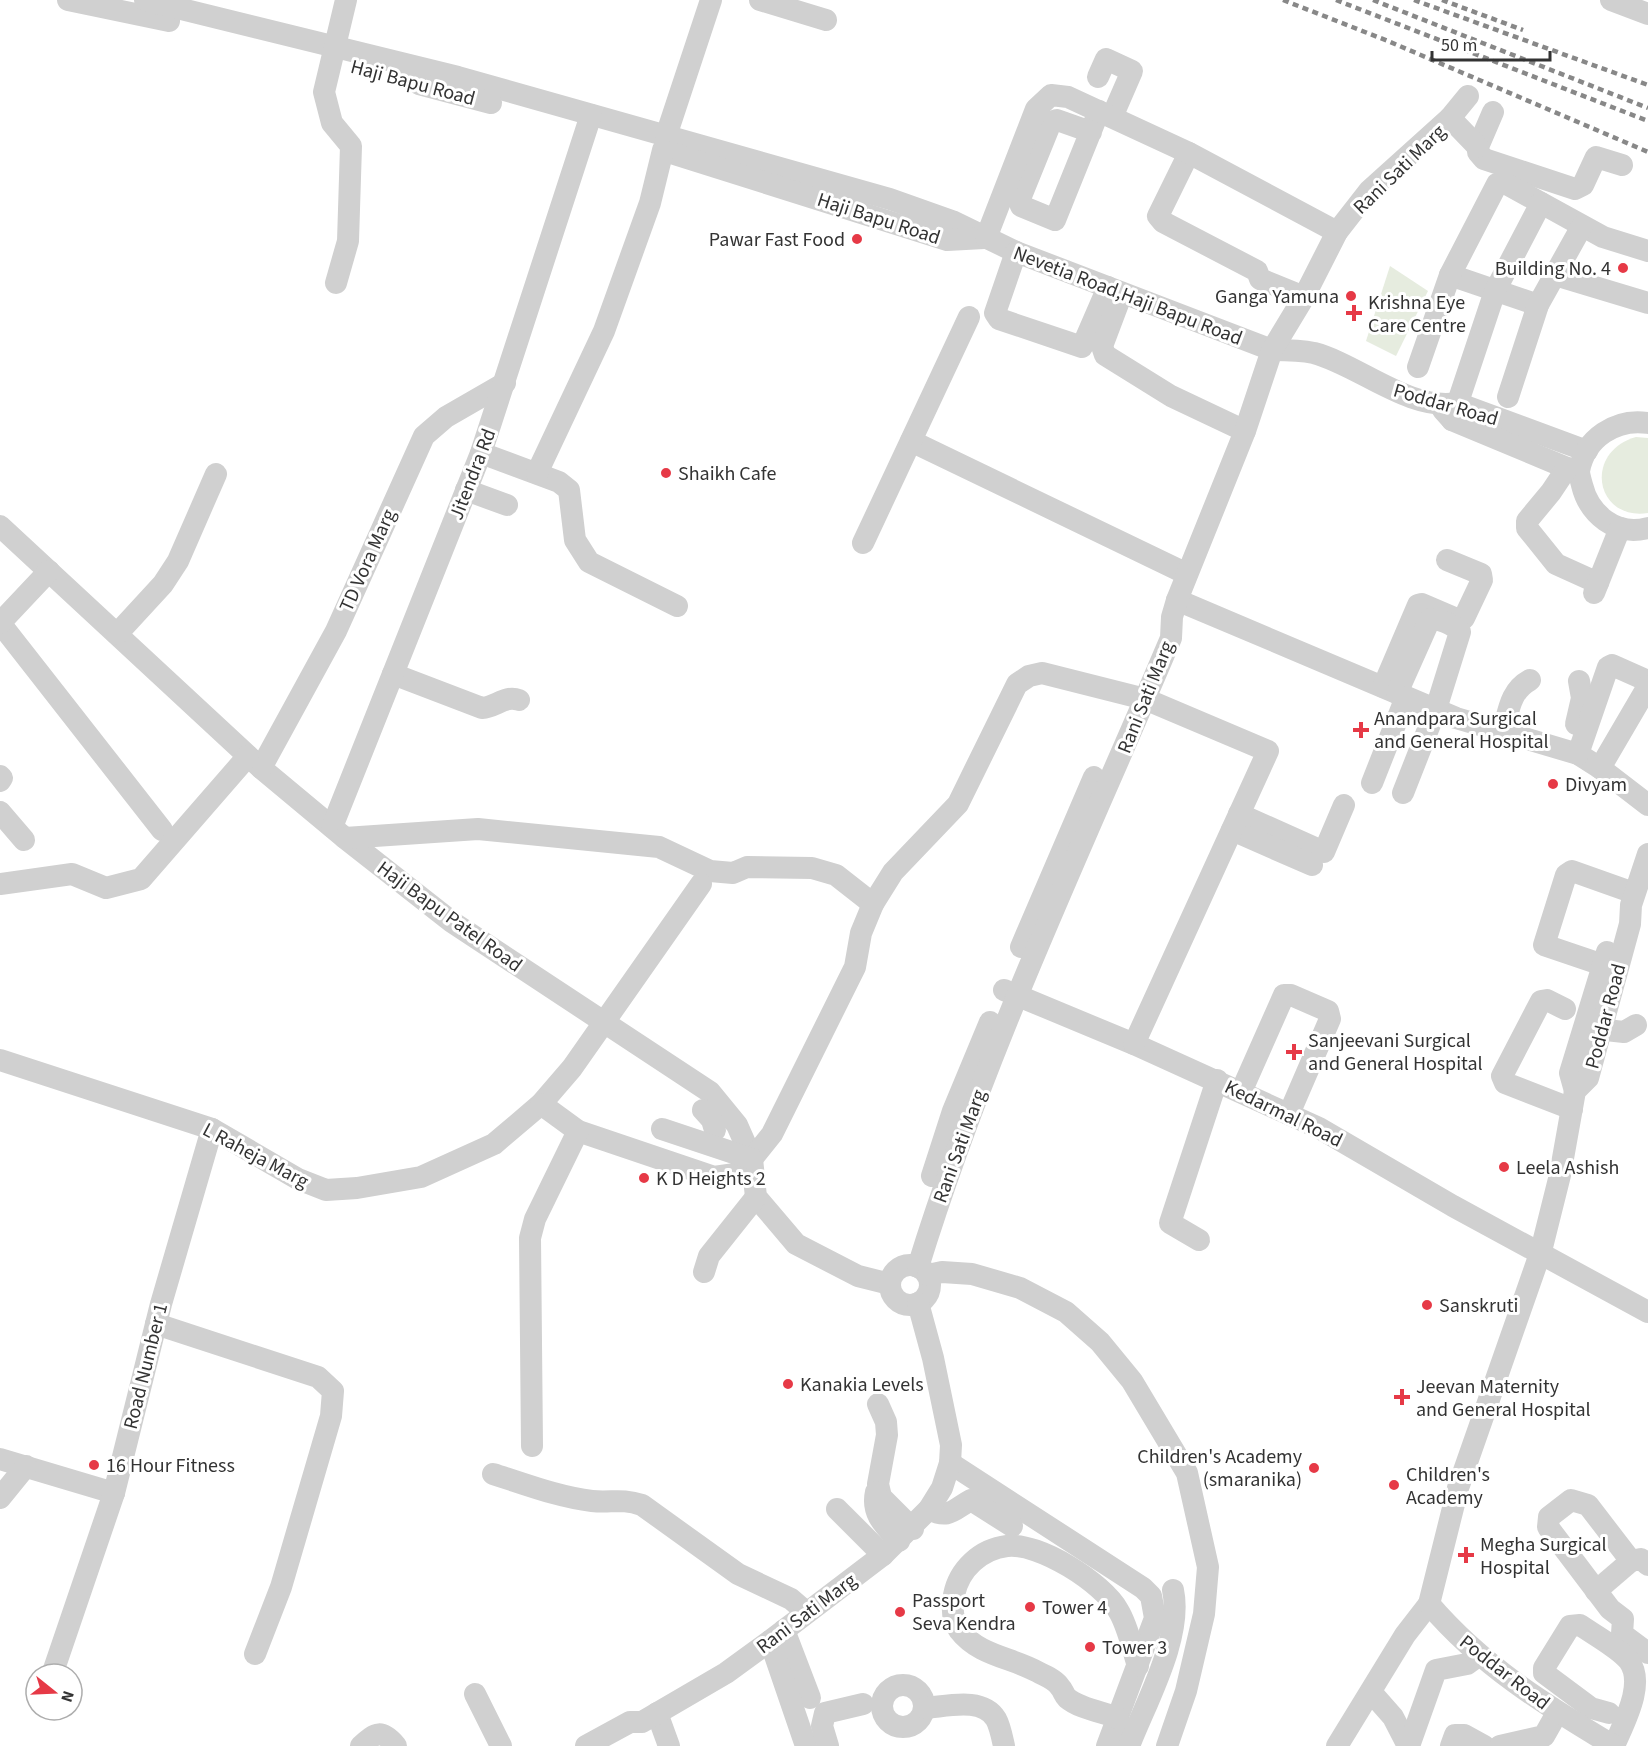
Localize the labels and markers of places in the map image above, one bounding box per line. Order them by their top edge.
place label: Pawar Fast Food [709,226,845,254]
marker: Pawar Fast Food [850,232,864,246]
place label: Building No. 4 [1495,255,1611,283]
marker: Building No. 4 [1616,261,1630,275]
place label: Ganga Yamuna [1215,283,1339,311]
marker: Ganga Yamuna [1344,289,1358,303]
place label: Krishna Eye Care Centre [1368,289,1466,340]
marker: Krishna Eye Care Centre [1345,304,1363,322]
place label: Shaikh Cafe [678,460,776,488]
marker: Shaikh Cafe [659,466,673,480]
place label: Anandpara Surgical and General Hospital [1374,705,1549,756]
marker: Anandpara Surgical and General Hospital [1352,721,1370,739]
place label: Divyam [1565,771,1627,799]
marker: Divyam [1546,777,1560,791]
place label: Sanjeevani Surgical and General Hospital [1308,1027,1483,1078]
marker: Sanjeevani Surgical and General Hospital [1285,1043,1303,1061]
place label: Leela Ashish [1516,1154,1619,1182]
marker: Leela Ashish [1497,1160,1511,1174]
place label: K D Heights 2 [656,1165,766,1193]
marker: K D Heights 2 [637,1171,651,1185]
place label: Sanskruti [1439,1292,1518,1320]
marker: Sanskruti [1420,1298,1434,1312]
place label: Kanakia Levels [800,1371,924,1399]
place label: Jeevan Maternity and General Hospital [1416,1373,1591,1424]
marker: Kanakia Levels [781,1377,795,1391]
marker: Jeevan Maternity and General Hospital [1393,1388,1411,1406]
place label: Children's Academy (smaranika) [1137,1443,1303,1494]
place label: 16 Hour Fitness [106,1452,235,1480]
marker: 16 Hour Fitness [87,1458,101,1472]
marker: Children's Academy (smaranika) [1307,1461,1321,1475]
place label: Children's Academy [1406,1461,1490,1512]
marker: Children's Academy [1387,1478,1401,1492]
place label: Megha Surgical Hospital [1480,1531,1607,1582]
marker: Megha Surgical Hospital [1457,1546,1475,1564]
place label: Passport Seva Kendra [912,1587,1016,1638]
place label: Tower 4 [1042,1594,1107,1622]
marker: Tower 4 [1023,1600,1037,1614]
marker: Passport Seva Kendra [893,1605,907,1619]
place label: Tower 3 [1102,1634,1167,1662]
marker: Tower 3 [1083,1640,1097,1654]

